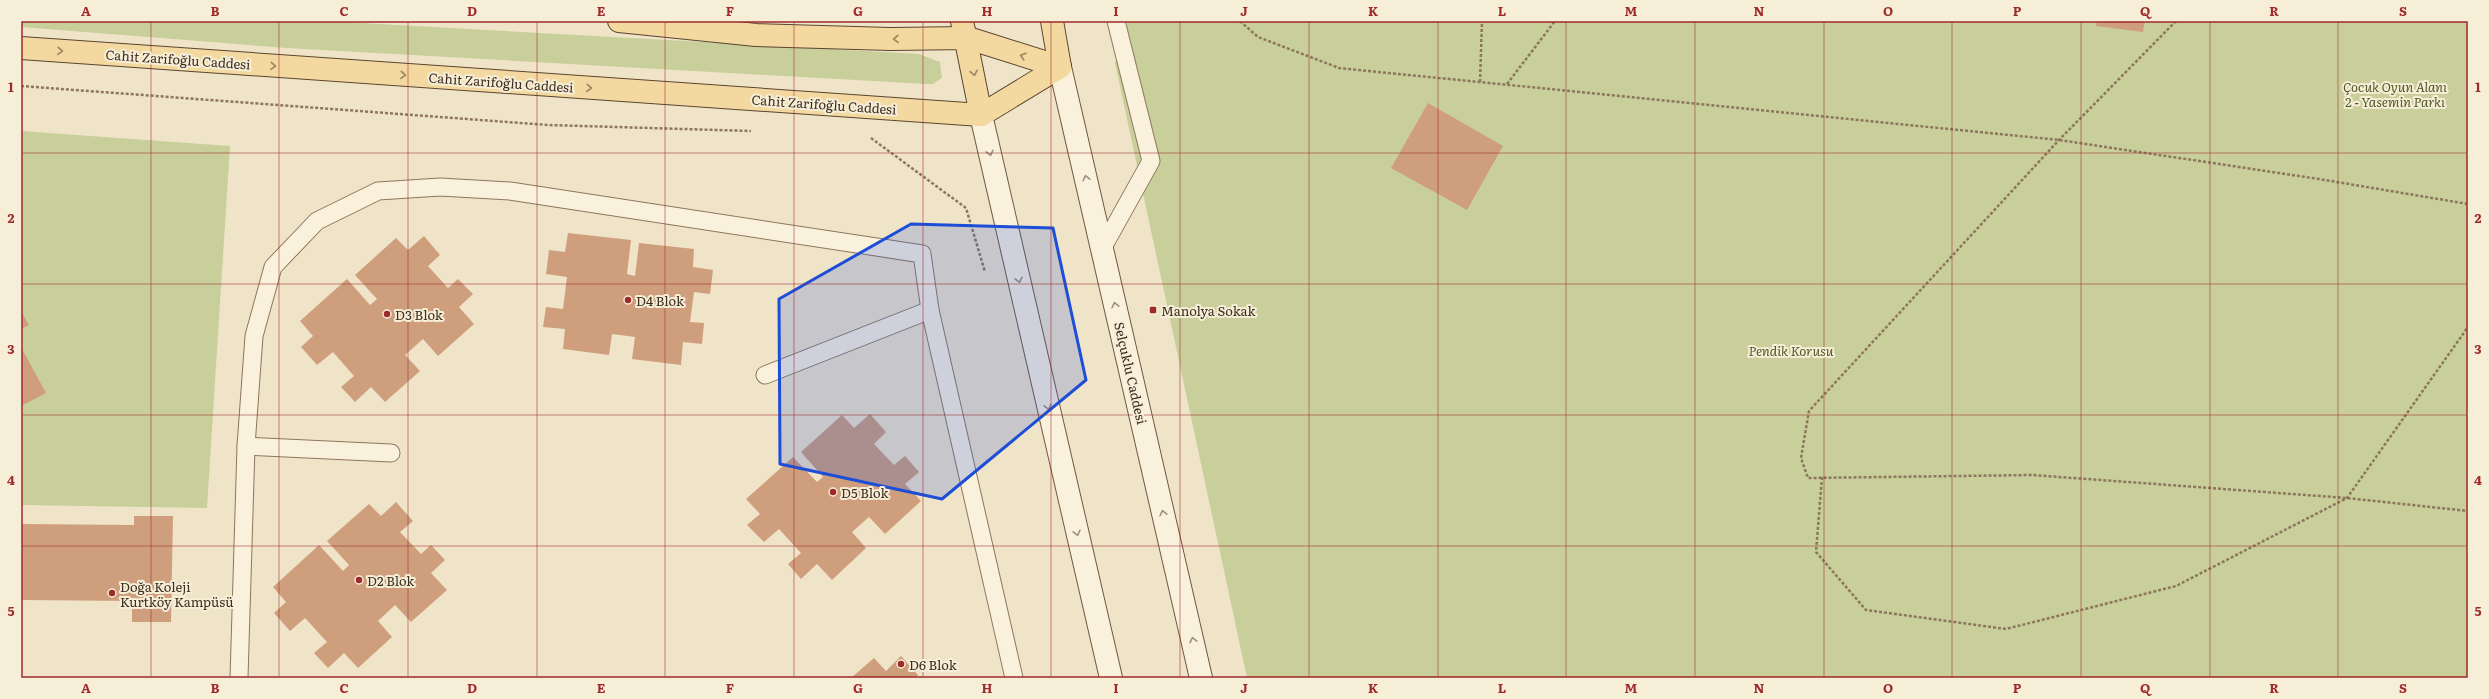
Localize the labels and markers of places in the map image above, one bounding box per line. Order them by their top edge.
place label: D4 Blok [636,291,685,310]
marker: D4 Blok [623,295,633,305]
place label: Manolya Sokak [1161,301,1257,320]
place label: D3 Blok [395,305,444,324]
marker: Manolya Sokak [1148,305,1158,315]
marker: D3 Blok [382,309,392,319]
place label: D5 Blok [841,483,889,502]
marker: D5 Blok [828,487,838,497]
place label: D2 Blok [367,571,415,590]
marker: D2 Blok [354,575,364,585]
place label: Doğa Koleji Kurtköy Kampüsü [120,577,233,611]
marker: Doğa Koleji Kurtköy Kampüsü [107,588,117,598]
place label: D6 Blok [909,655,958,674]
marker: D6 Blok [896,659,906,669]

